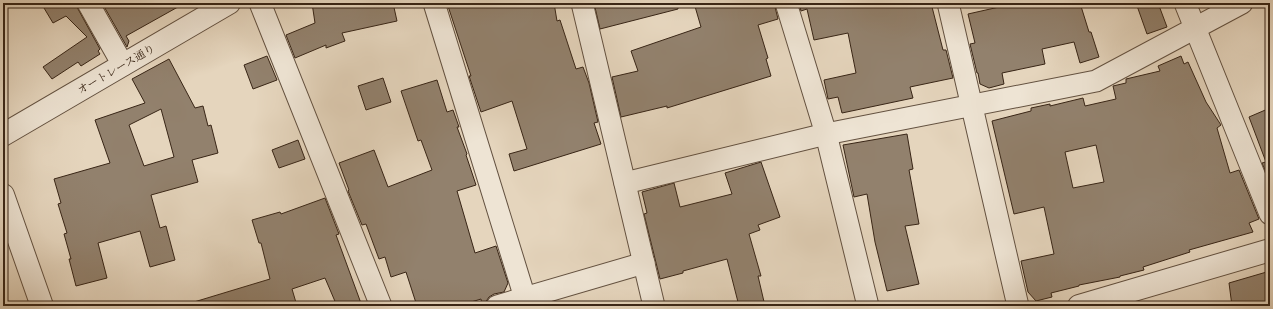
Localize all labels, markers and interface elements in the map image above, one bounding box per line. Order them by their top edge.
street label: オートレース通り [75,42,157,97]

